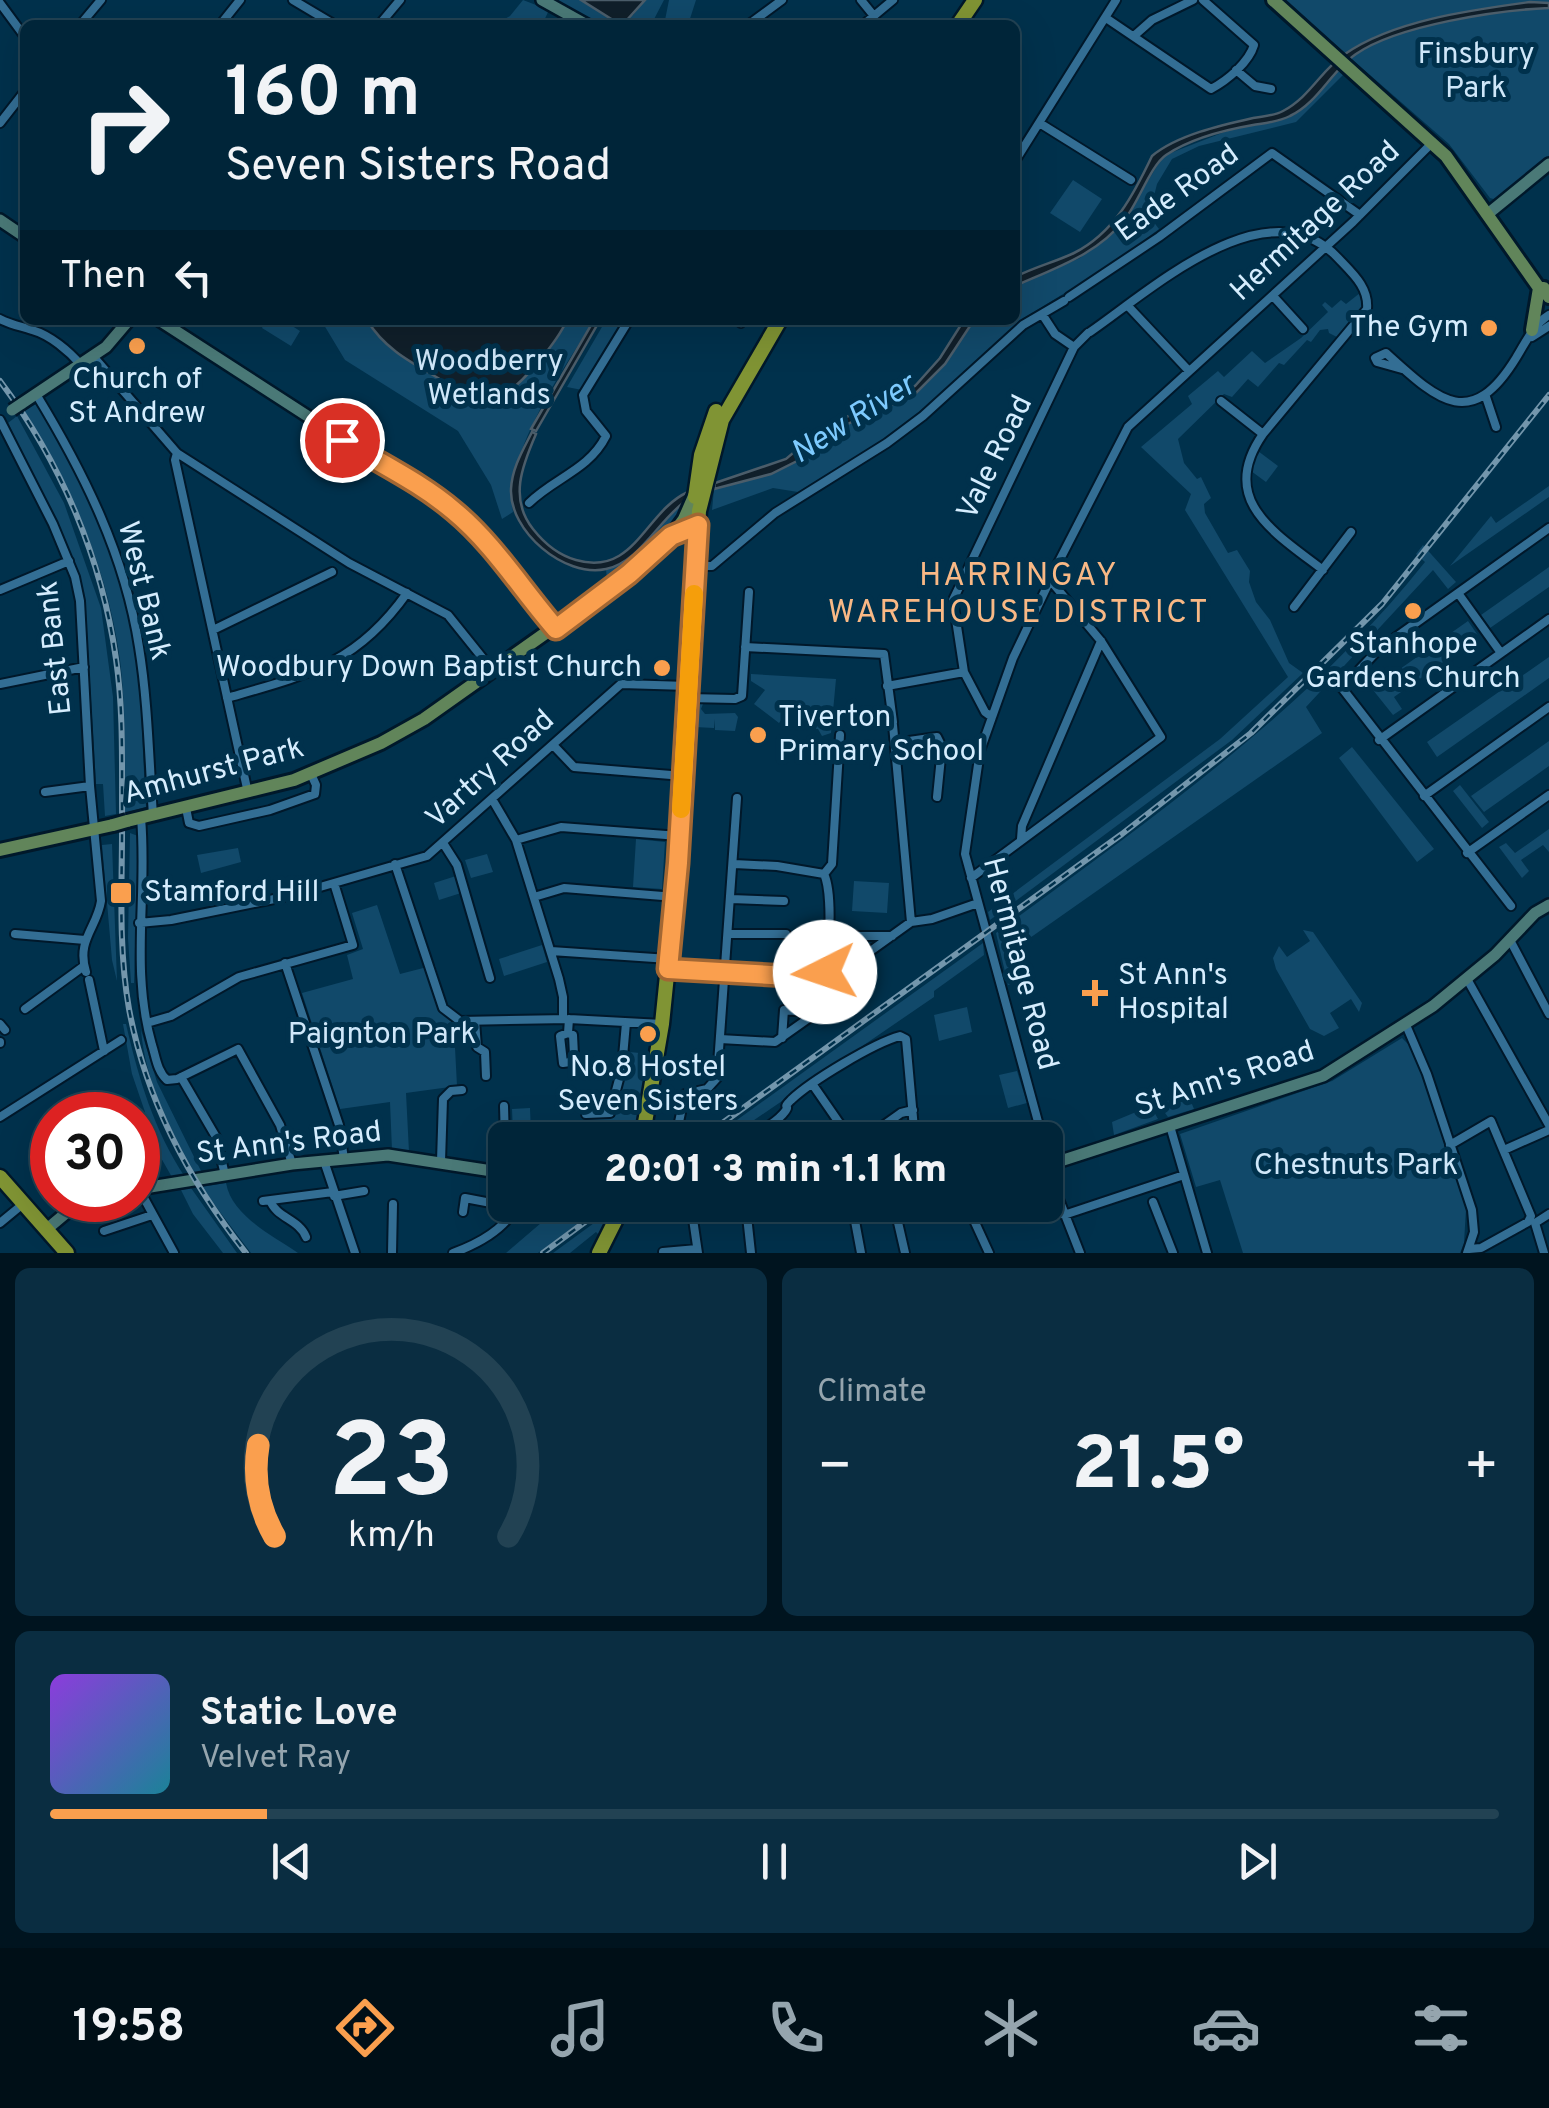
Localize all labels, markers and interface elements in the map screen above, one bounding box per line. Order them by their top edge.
park label: Finsbury Park [1417,37,1535,108]
text: 160 m [225,52,421,141]
icon: right [60,60,190,190]
street label: Hermitage Road [1223,134,1409,310]
street label: Eade Road [1109,137,1247,251]
text: Seven Sisters Road [225,139,611,196]
icon: left [166,250,221,305]
text: Then [60,253,146,302]
place label: The Gym [1349,310,1469,347]
marker: The Gym [1478,317,1500,339]
marker: Church of St Andrew [126,335,148,357]
park label: Woodberry Wetlands [414,344,564,415]
place label: Church of St Andrew [68,362,206,433]
water label: New River [784,365,926,474]
street label: Vale Road [950,390,1042,526]
pin [300,398,385,483]
icon: arrive [315,413,370,468]
street label: West Bank [108,518,178,664]
district label: HARRINGAY WAREHOUSE DISTRICT [828,557,1210,634]
street label: East Bank [31,579,81,717]
marker: Stanhope Gardens Church [1402,600,1424,622]
place label: Stanhope Gardens Church [1305,627,1521,698]
place label: Woodbury Down Baptist Church [216,650,642,687]
marker: Woodbury Down Baptist Church [651,657,673,679]
place label: Tiverton Primary School [778,700,984,771]
street label: Vartry Road [419,703,563,837]
marker: Tiverton Primary School [747,724,769,746]
street label: Amhurst Park [120,730,308,814]
street label: Hermitage Road [973,854,1065,1074]
place label: Stamford Hill [144,875,319,912]
marker: Stamford Hill [108,880,134,906]
position arrow [773,920,877,1024]
place label: St Ann's Hospital [1118,958,1229,1029]
marker: St Ann's Hospital [1082,980,1108,1006]
park label: Paignton Park [288,1017,476,1054]
marker: No.8 Hostel Seven Sisters [637,1023,659,1045]
street label: St Ann's Road [1131,1034,1319,1126]
place label: No.8 Hostel Seven Sisters [558,1050,738,1121]
speed limit sign: 30 [30,1092,160,1222]
street label: St Ann's Road [194,1114,384,1174]
text: 20:01 · 3 min · 1.1 km [604,1147,947,1196]
park label: Chestnuts Park [1254,1148,1458,1185]
text: Climate [817,1373,927,1413]
text: 23 [328,1402,454,1534]
text: 21.5° [1072,1421,1244,1516]
text: − [817,1434,852,1504]
text: + [1464,1434,1499,1504]
text: km/h [348,1514,434,1560]
text: Static Love [200,1690,398,1739]
text: Velvet Ray [200,1739,351,1779]
icon: previous [264,1834,319,1889]
icon: pause [747,1834,802,1889]
icon: next [1230,1834,1285,1889]
icon: directions [330,1993,400,2063]
icon: music [545,1993,615,2063]
icon: phone [761,1993,831,2063]
icon: climate [976,1993,1046,2063]
icon: car [1191,1993,1261,2063]
icon: filters [1406,1993,1476,2063]
text: 19:58 [73,2000,185,2057]

